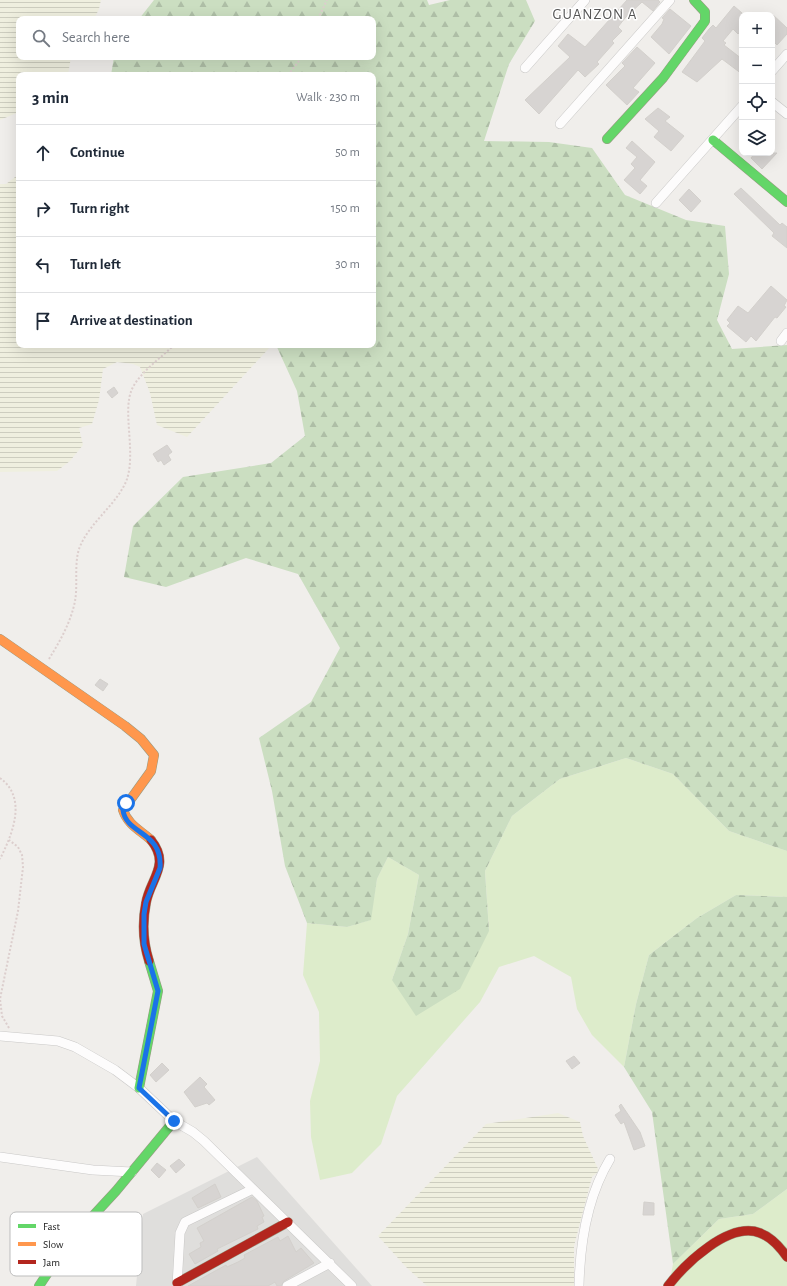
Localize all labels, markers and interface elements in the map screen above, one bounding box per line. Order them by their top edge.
district label: GUANZON A [553,7,637,22]
map controls [739,12,775,156]
button: + [739,12,775,48]
search box [16,16,376,60]
icon: search [30,27,52,49]
text: Search here [62,30,130,45]
button: − [739,48,775,84]
button: locate [739,84,775,120]
text: 3 min [32,89,69,106]
text: Walk · 230 m [296,91,360,104]
button: layers [739,120,775,156]
icon: ahead [32,142,54,164]
text: Continue [70,145,125,160]
text: 50 m [335,146,360,159]
icon: right [32,198,54,220]
text: Turn right [70,201,129,216]
text: 150 m [331,202,360,215]
icon: left [32,254,54,276]
text: Turn left [70,257,121,272]
text: 30 m [335,258,360,271]
icon: arrive [32,310,54,332]
text: Arrive at destination [70,313,193,328]
route start [117,794,135,812]
route end [165,1112,183,1130]
legend [10,1212,142,1276]
text: Fast [43,1221,61,1232]
text: Slow [43,1239,64,1250]
text: Jam [43,1257,60,1268]

